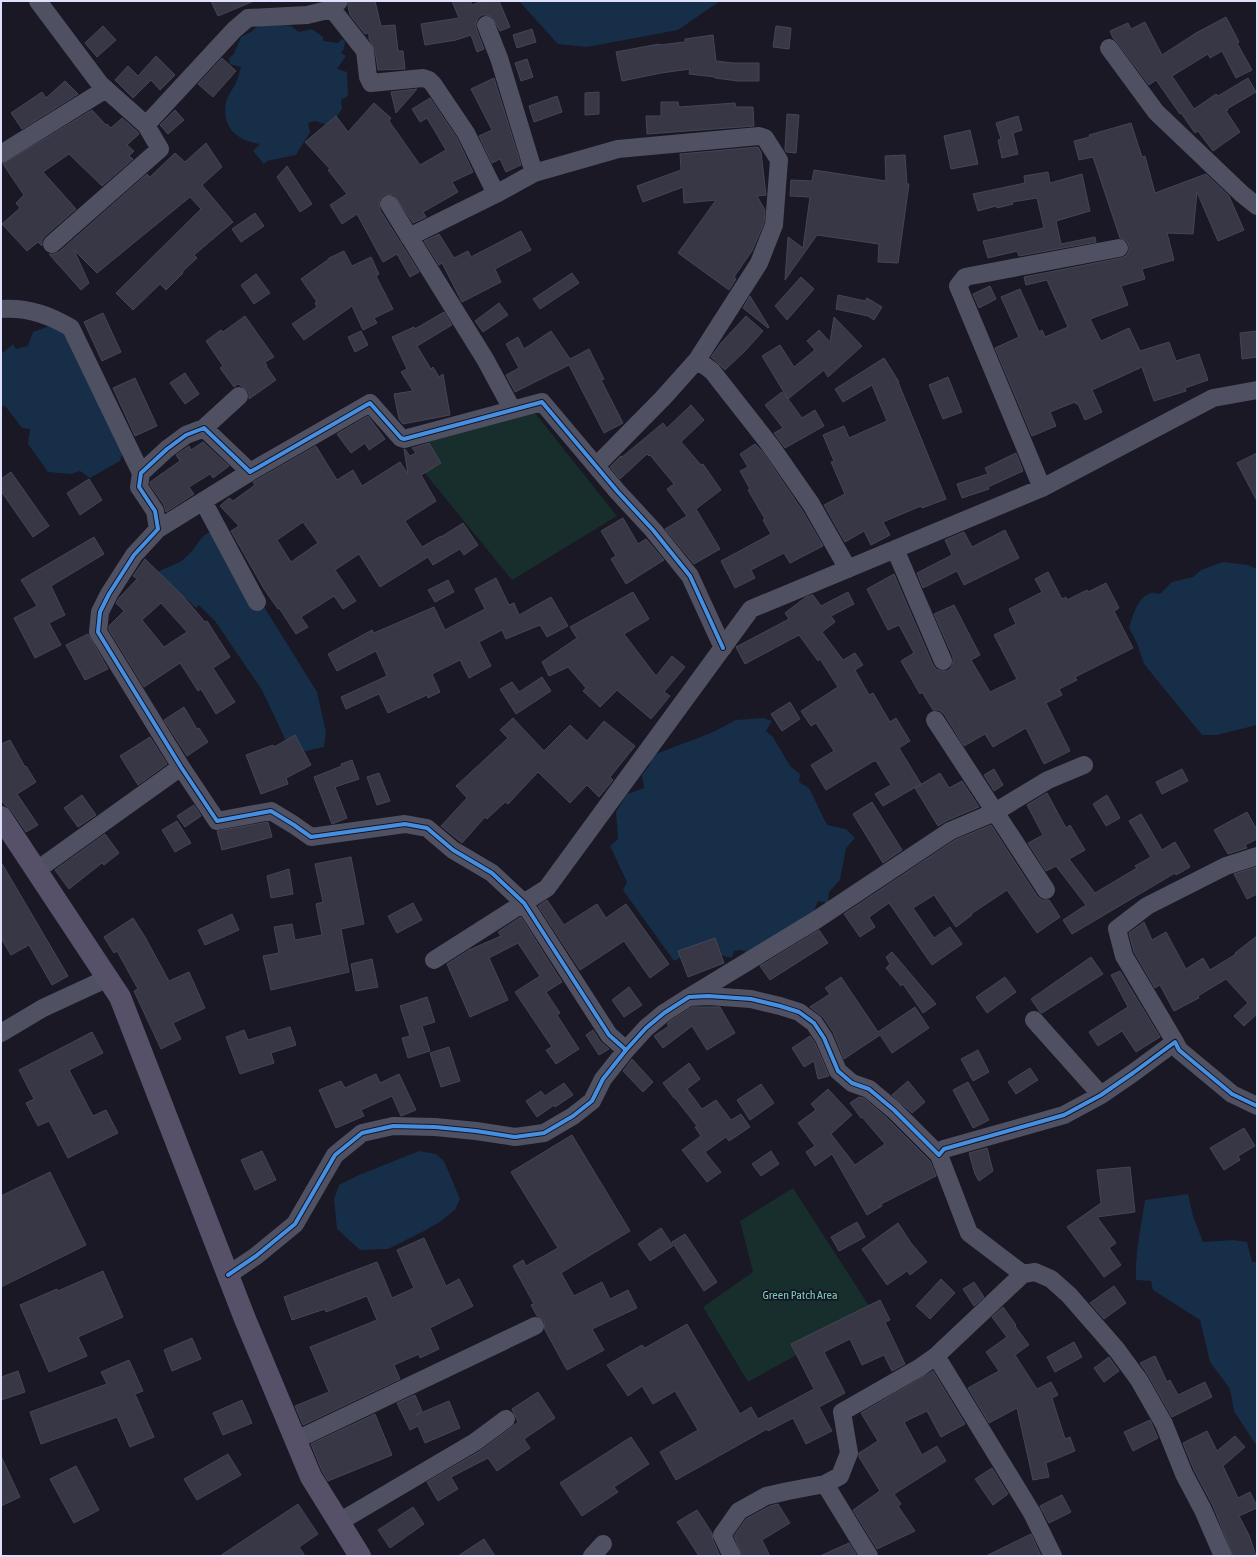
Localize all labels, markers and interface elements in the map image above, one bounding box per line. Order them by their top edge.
park label: Green Patch Area [762,1288,838,1302]

